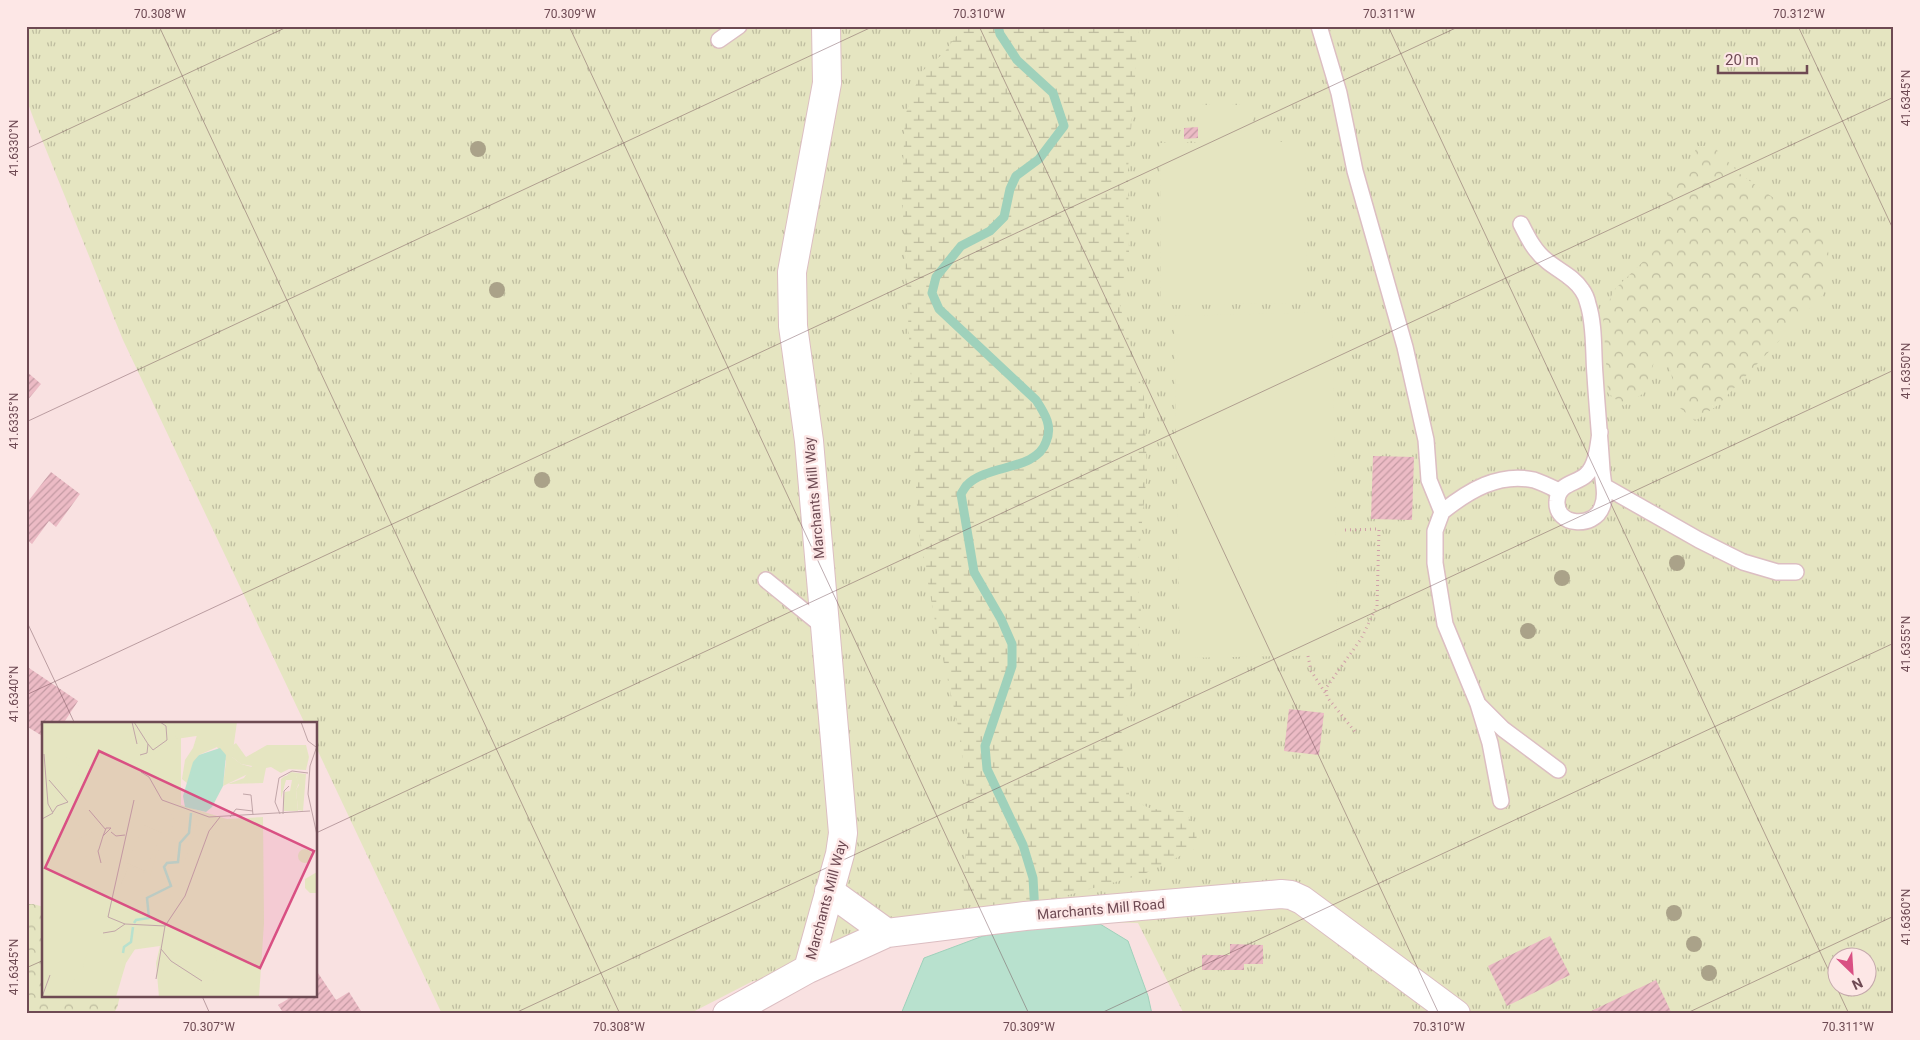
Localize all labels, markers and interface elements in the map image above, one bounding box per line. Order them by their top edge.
text: 70.308°W [134,7,186,21]
text: 70.309°W [544,7,596,21]
text: 70.310°W [953,7,1005,21]
text: 70.311°W [1363,7,1415,21]
text: 70.312°W [1773,7,1825,21]
scale bar [1718,42,1806,74]
text: 20 m [1725,51,1759,69]
text: 41.6345°N [1899,70,1913,126]
text: 41.6330°N [7,120,21,176]
text: 41.6350°N [1899,343,1913,399]
text: 41.6335°N [7,393,21,449]
street label: Marchants Mill Way [801,436,827,560]
text: 41.6355°N [1899,616,1913,672]
text: 41.6340°N [7,666,21,722]
inset map [42,722,318,998]
street label: Marchants Mill Way [802,838,850,961]
text: 41.6360°N [1899,889,1913,945]
street label: Marchants Mill Road [1036,895,1166,923]
text: 41.6345°N [7,939,21,995]
north arrow [1828,948,1878,998]
text: N [1850,974,1865,993]
text: 70.307°W [183,1020,235,1034]
text: 70.308°W [593,1020,645,1034]
text: 70.309°W [1003,1020,1055,1034]
text: 70.310°W [1413,1020,1465,1034]
text: 70.311°W [1822,1020,1874,1034]

